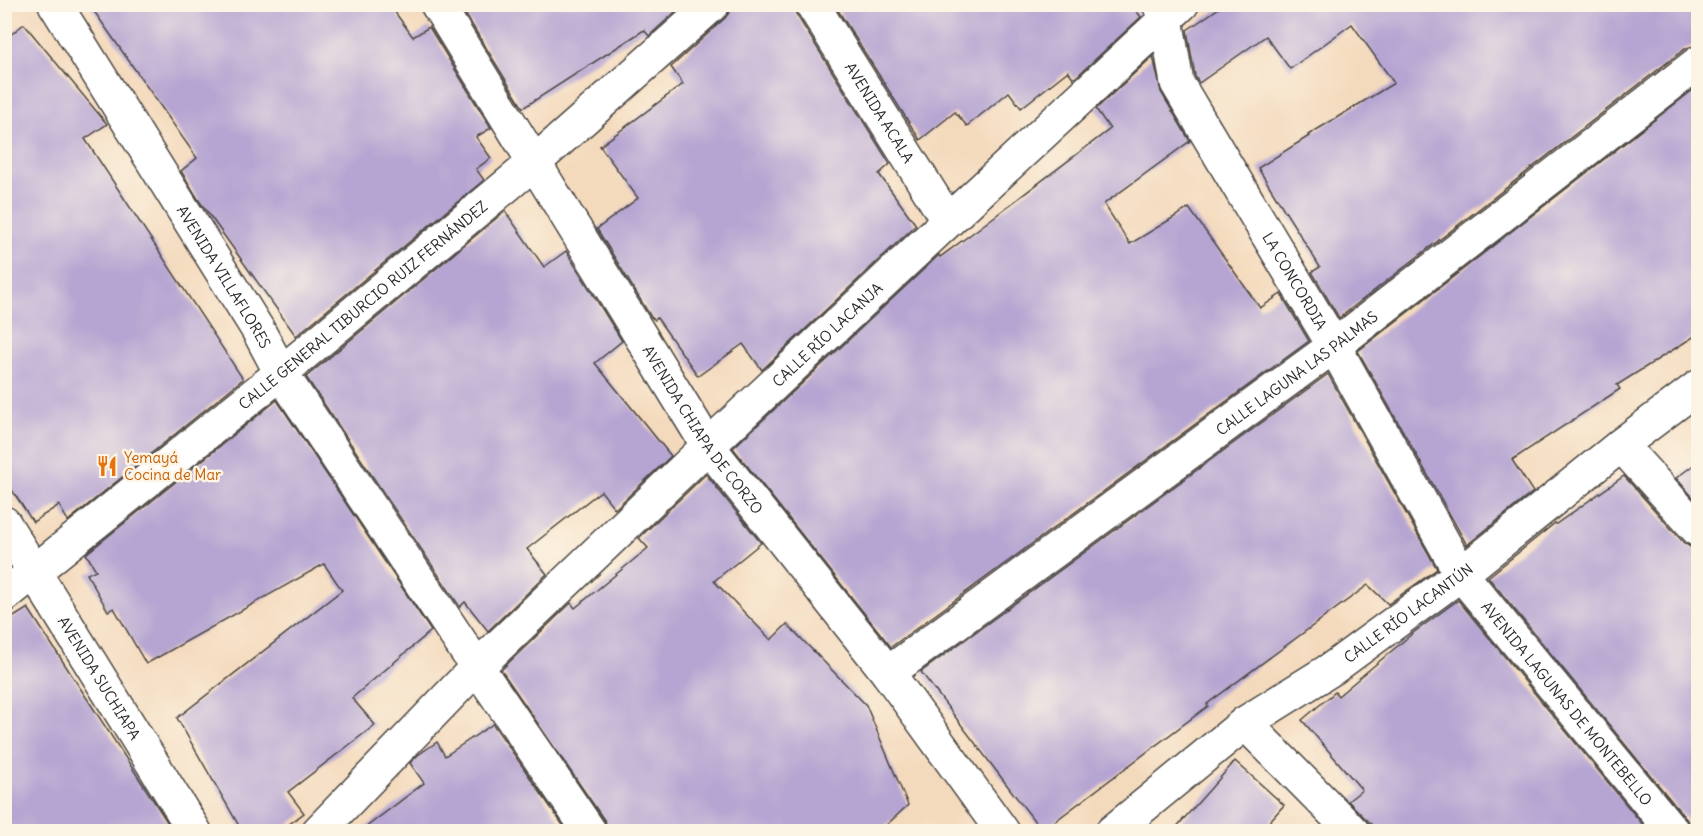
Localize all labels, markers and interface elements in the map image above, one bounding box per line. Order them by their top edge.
street label: AVENIDA ACALA [841,59,919,167]
street label: CALLE GENERAL TIBURCIO RUIZ FERNÁNDEZ [234,196,491,413]
street label: AVENIDA VILLAFLORES [173,202,275,351]
street label: LA CONCORDIA [1259,229,1332,333]
street label: CALLE RÍO LACANJA [768,278,886,391]
street label: CALLE LAGUNA LAS PALMAS [1212,306,1381,439]
street label: AVENIDA CHIAPA DE CORZO [639,342,767,518]
place label: Yemayá Cocina de Mar [124,448,221,484]
restaurant icon: Yemayá Cocina de Mar [95,454,119,478]
street label: CALLE RÍO LACANTÚN [1340,559,1476,666]
street label: AVENIDA LAGUNAS DE MONTEBELLO [1478,597,1657,809]
street label: AVENIDA SUCHIAPA [54,613,145,743]

